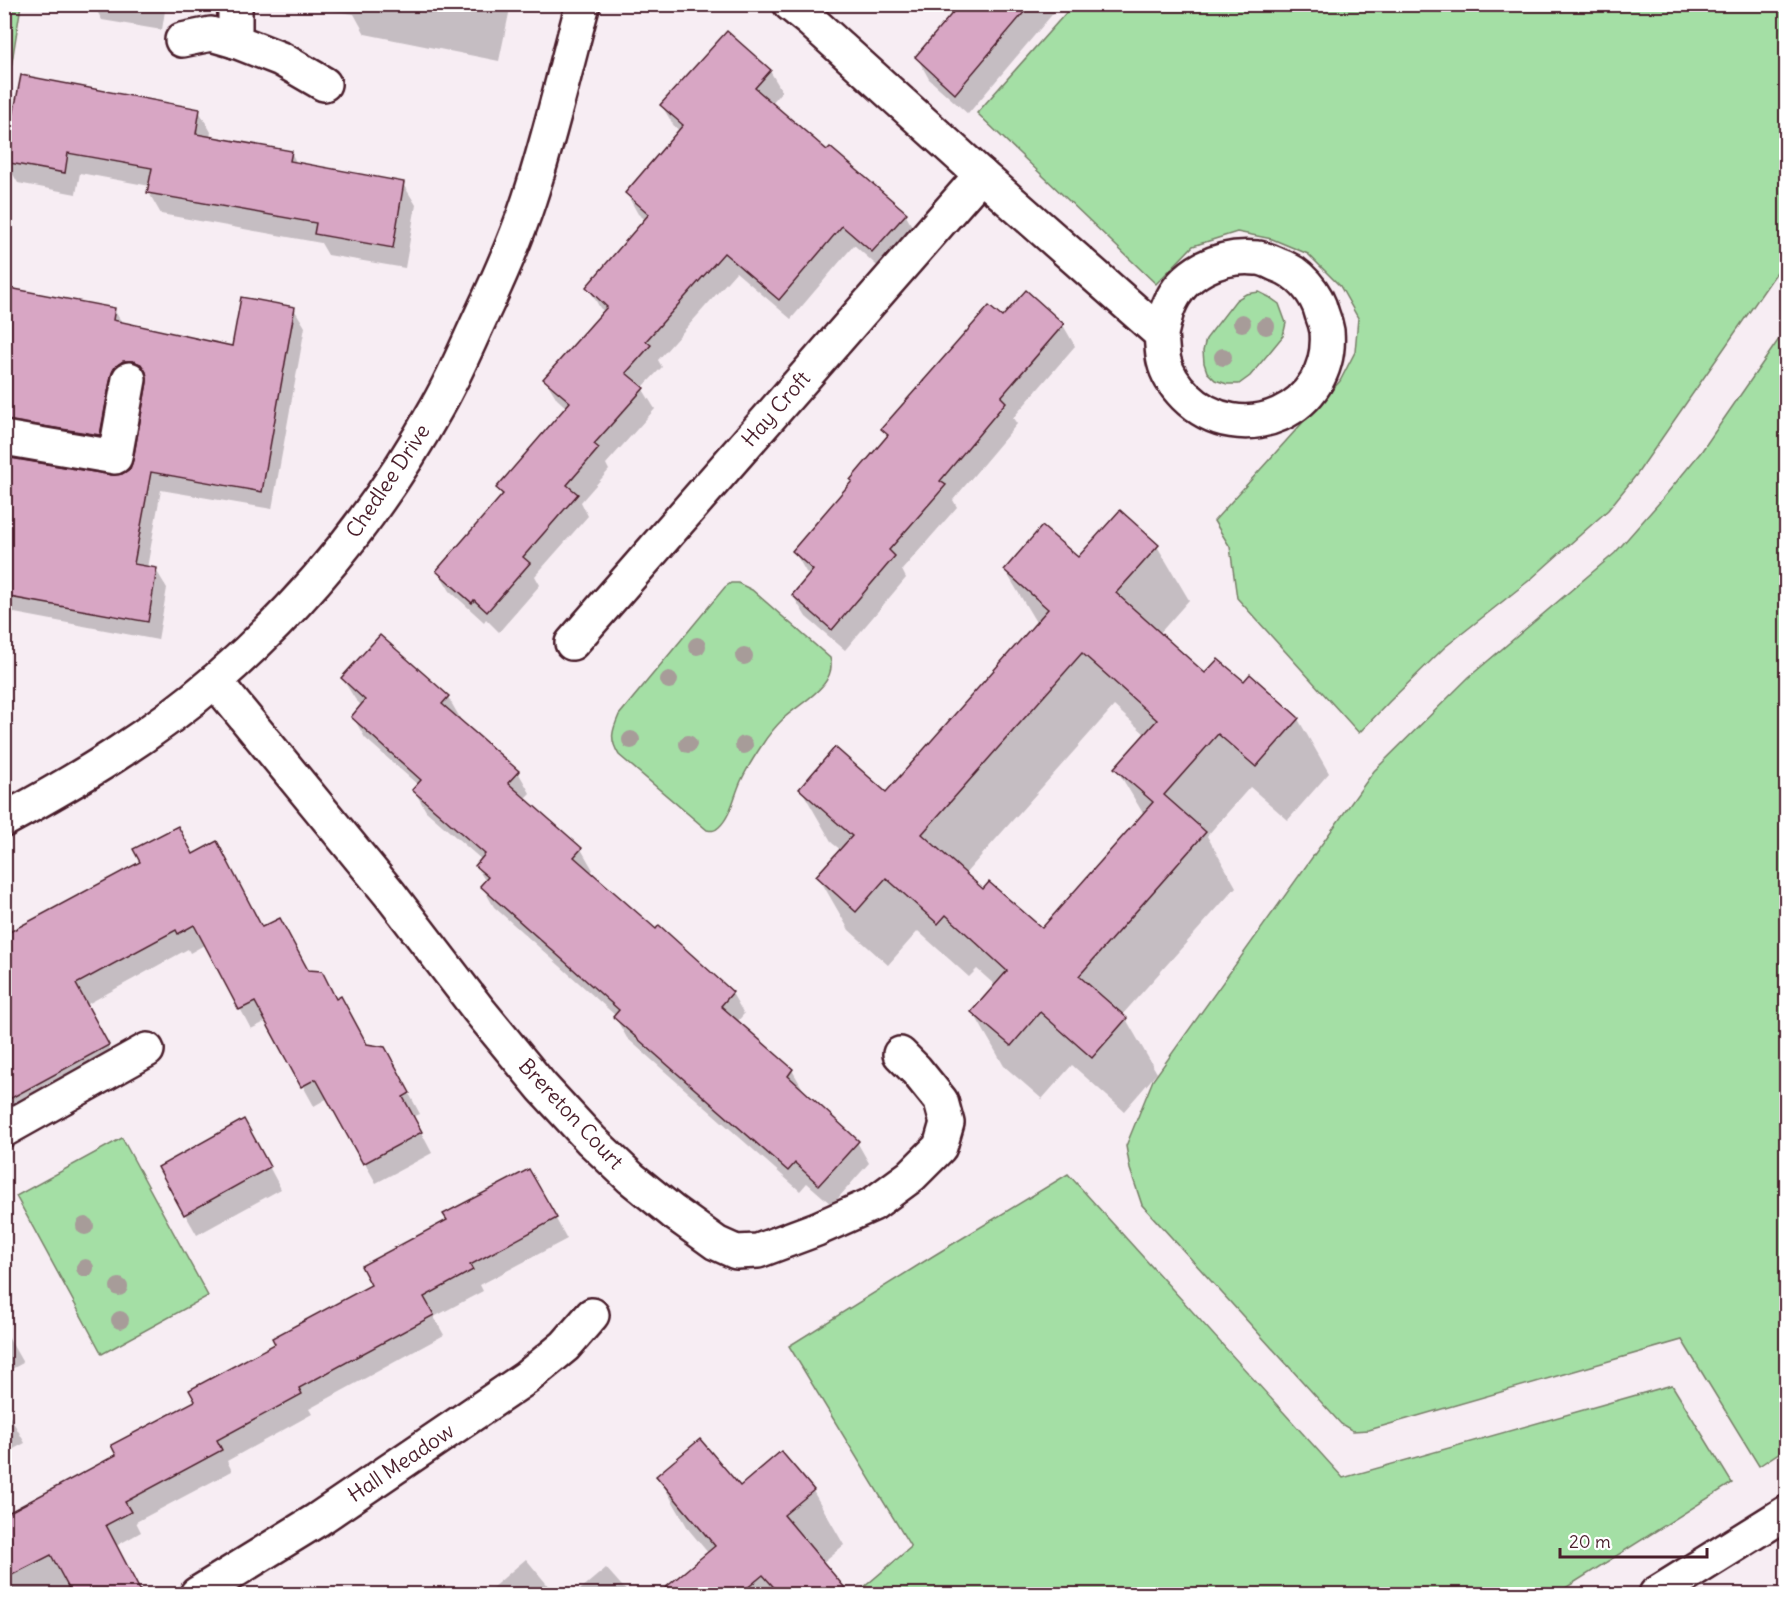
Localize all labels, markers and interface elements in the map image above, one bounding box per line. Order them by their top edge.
street label: Hay Croft [735,365,816,452]
street label: Chedlee Drive [340,419,436,543]
street label: Brereton Court [513,1053,630,1175]
street label: Hall Meadow [342,1417,459,1508]
scale bar [1560,1521,1707,1559]
text: 20 m [1569,1530,1611,1553]

